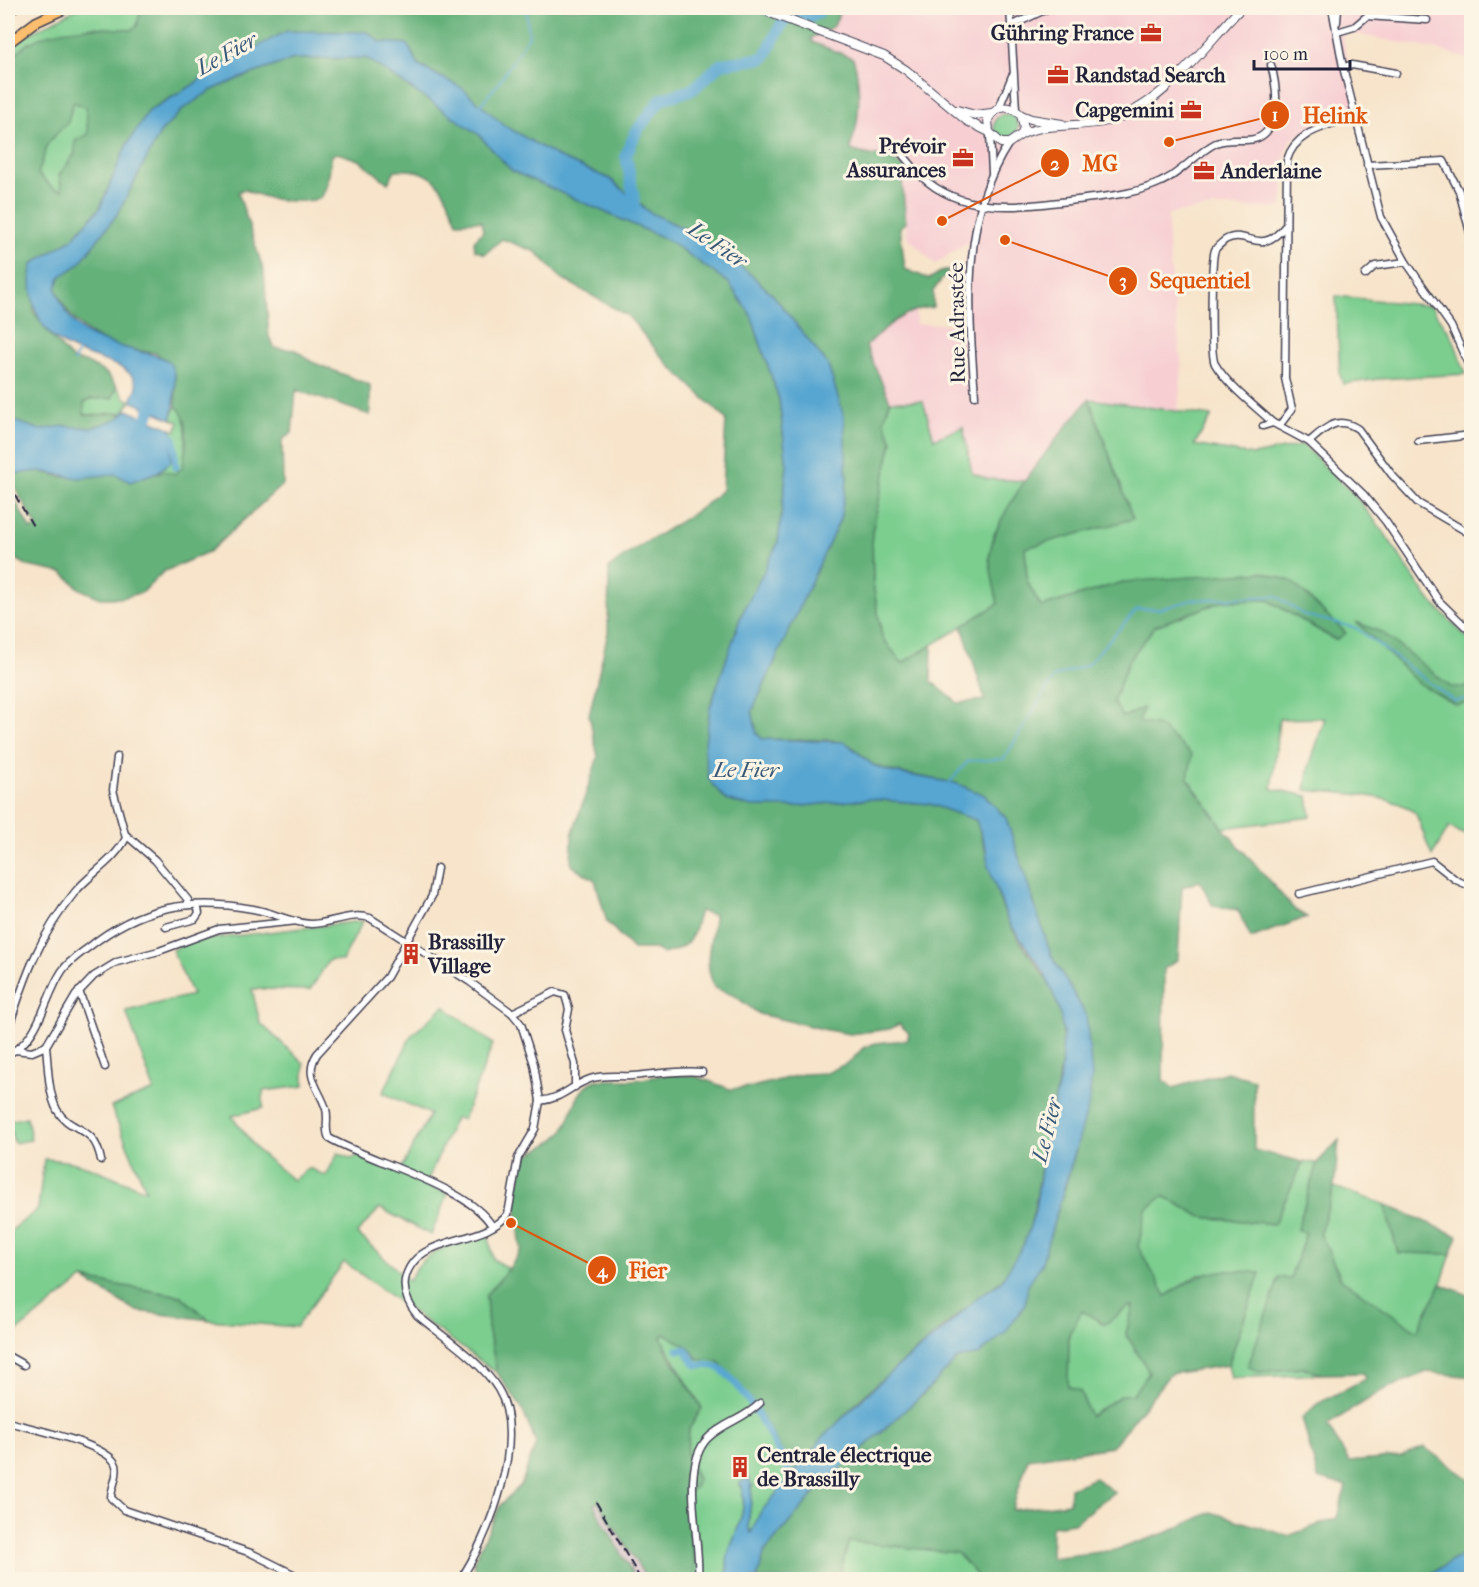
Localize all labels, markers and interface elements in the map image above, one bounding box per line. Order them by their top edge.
place label: Gühring France [991,21,1135,45]
office icon: Gühring France [1139,21,1163,45]
water label: Le Fier [190,26,263,82]
scale bar [1254,33,1350,71]
text: 100 m [1263,44,1308,65]
office icon: Randstad Search [1046,63,1070,87]
place label: Randstad Search [1075,63,1226,87]
callout: Helink [1260,95,1379,135]
place label: Capgemini [1075,98,1175,122]
office icon: Capgemini [1179,98,1203,122]
text: Helink [1303,103,1368,129]
text: 1 [1272,105,1278,126]
place label: Prévoir Assurances [845,134,947,182]
callout: MG [1040,143,1129,183]
office icon: Prévoir Assurances [951,146,975,170]
text: MG [1081,151,1118,177]
text: 2 [1050,154,1060,175]
office icon: Anderlaine [1192,159,1216,183]
place label: Anderlaine [1219,159,1322,183]
water label: Le Fier [681,215,754,275]
callout: Sequentiel [1108,261,1262,301]
street label: Rue Adrastée [944,262,970,384]
text: Sequentiel [1150,268,1251,294]
text: 3 [1119,271,1127,292]
water label: Le Fier [711,757,781,783]
place label: Brassilly Village [427,930,506,978]
building icon: Brassilly Village [399,942,423,966]
water label: Le Fier [1026,1093,1068,1167]
callout: Fier [587,1250,679,1290]
text: Fier [628,1258,668,1284]
text: 4 [596,1261,609,1282]
place label: Centrale électrique de Brassilly [757,1443,932,1491]
building icon: Centrale électrique de Brassilly [728,1455,752,1479]

